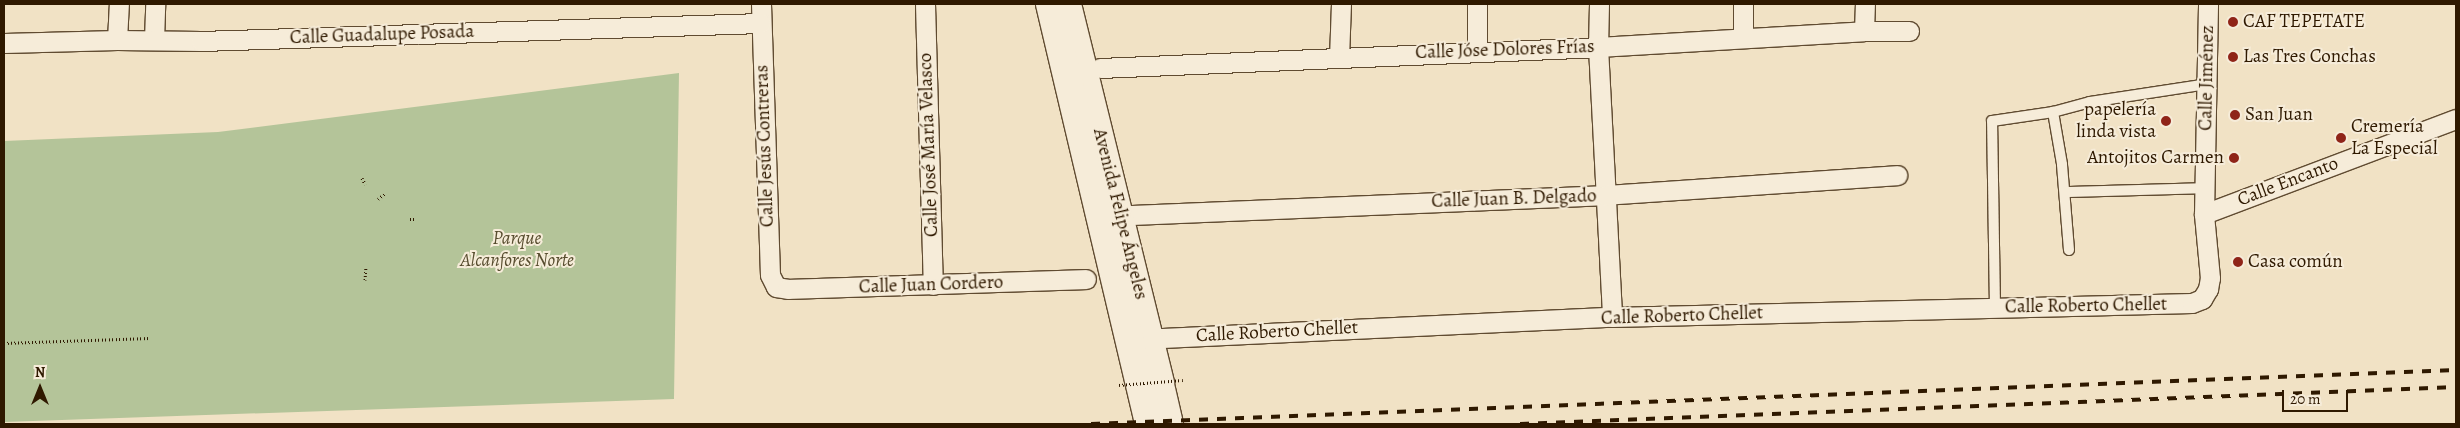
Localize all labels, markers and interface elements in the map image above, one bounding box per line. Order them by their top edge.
place label: CAF TEPETATE [2243,11,2365,33]
marker: CAF TEPETATE [2227,16,2239,28]
street label: Calle Guadalupe Posada [289,20,475,50]
street label: Calle Jiménez [2195,25,2219,131]
street label: Calle Jóse Dolores Frías [1415,35,1595,65]
place label: Las Tres Conchas [2243,46,2376,68]
marker: Las Tres Conchas [2227,51,2239,63]
street label: Calle José María Velasco [914,53,944,237]
street label: Calle Jesús Contreras [751,64,779,228]
place label: papelería linda vista [2076,99,2156,143]
place label: San Juan [2245,104,2313,126]
marker: San Juan [2229,109,2241,121]
marker: papelería linda vista [2160,115,2172,127]
place label: Cremería La Especial [2351,116,2438,160]
street label: Avenida Felipe Ángeles [1088,126,1152,302]
marker: Cremería La Especial [2335,132,2347,144]
place label: Antojitos Carmen [2087,147,2224,169]
marker: Antojitos Carmen [2228,152,2240,164]
street label: Calle Encanto [2234,152,2342,212]
street label: Calle Juan B. Delgado [1431,185,1597,213]
park label: Parque Alcanfores Norte [460,228,574,272]
place label: Casa común [2248,251,2343,273]
marker: Casa común [2232,256,2244,268]
street label: Calle Juan Cordero [858,271,1004,299]
street label: Calle Roberto Chellet [2005,293,2167,319]
street label: Calle Roberto Chellet [1600,302,1764,330]
street label: Calle Roberto Chellet [1195,316,1359,348]
north arrow [15,363,65,413]
text: N [35,363,45,382]
scale bar [2285,380,2351,412]
text: 20 m [2290,389,2321,409]

